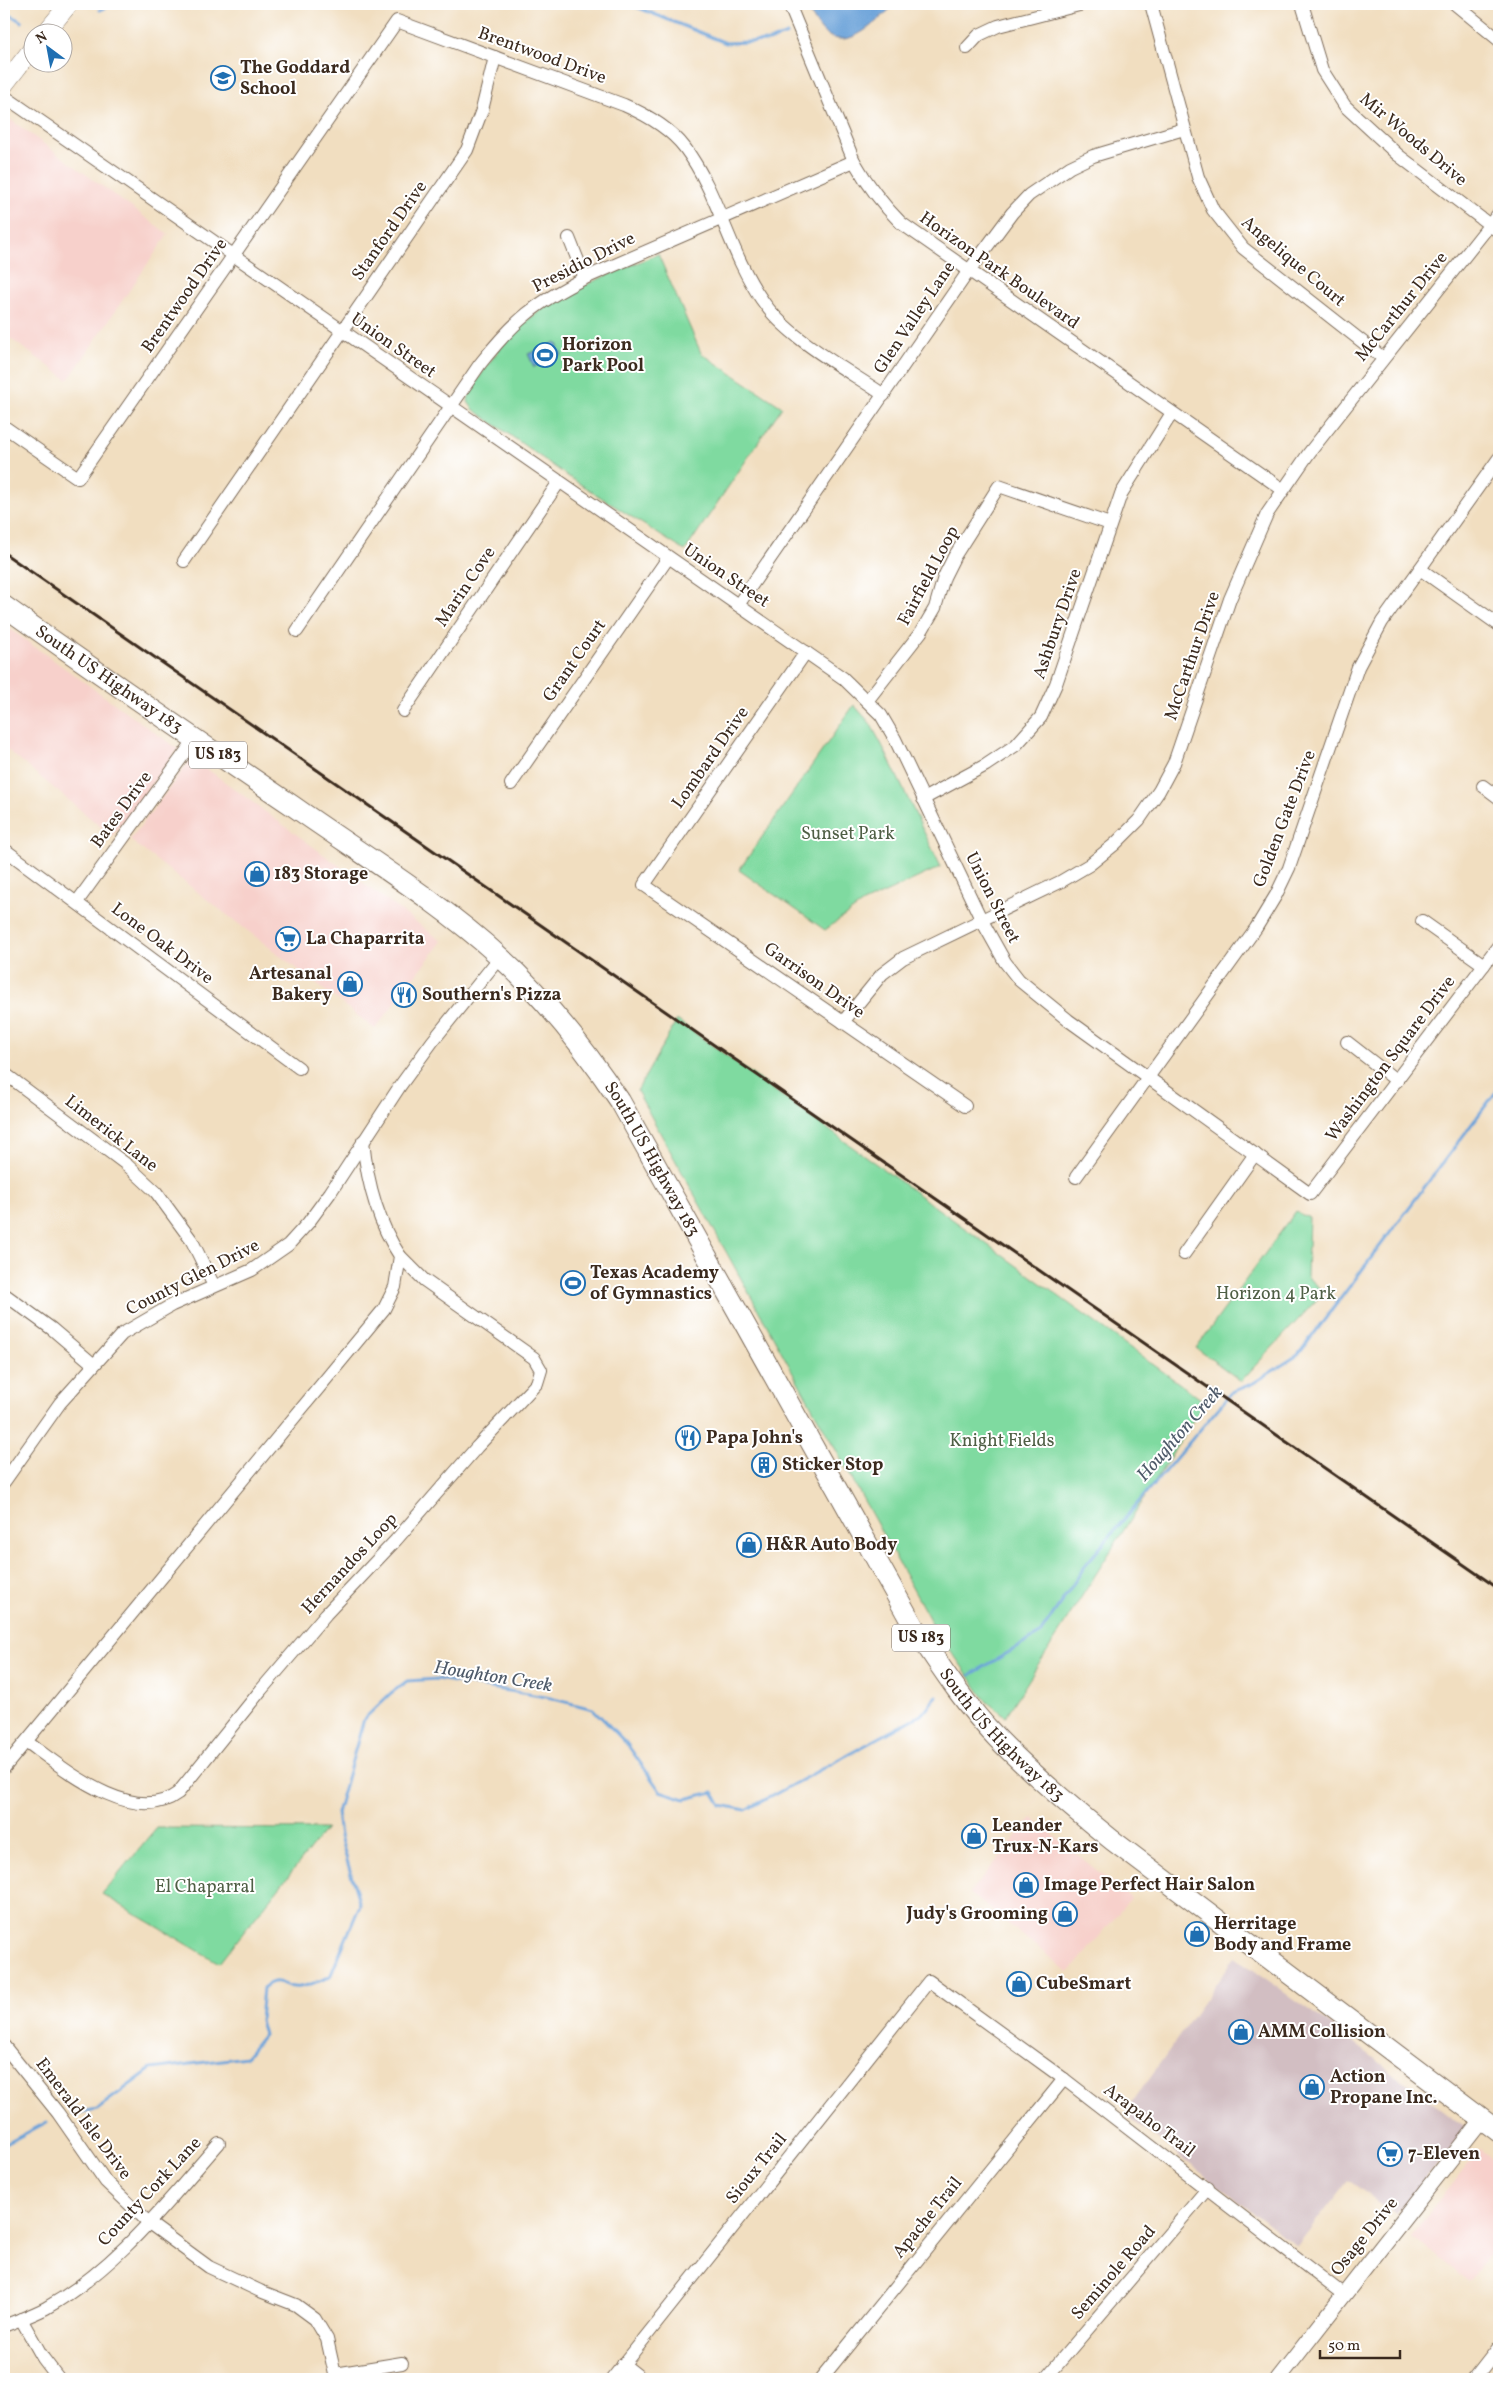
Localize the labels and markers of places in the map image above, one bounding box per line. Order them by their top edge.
place label: The Goddard School [240,56,350,102]
school or university icon: The Goddard School [210,65,236,91]
place label: Horizon Park Pool [562,333,644,379]
sports icon: Horizon Park Pool [532,342,558,368]
shop icon: 183 Storage [244,861,270,887]
place label: 183 Storage [274,862,368,887]
supermarket icon: La Chaparrita [275,926,301,952]
place label: La Chaparrita [306,927,425,952]
place label: Artesanal Bakery [249,962,332,1008]
shop icon: Artesanal Bakery [337,971,363,997]
restaurant icon: Southern's Pizza [391,982,417,1008]
place label: Southern's Pizza [422,983,562,1008]
place label: Texas Academy of Gymnastics [590,1261,719,1307]
sports icon: Texas Academy of Gymnastics [560,1270,586,1296]
restaurant icon: Papa John's [675,1425,701,1451]
place label: Papa John's [706,1426,803,1451]
building icon: Sticker Stop [751,1452,777,1478]
place label: Sticker Stop [782,1453,883,1478]
shop icon: H&R Auto Body [736,1532,762,1558]
place label: H&R Auto Body [766,1533,897,1558]
place label: Leander Trux-N-Kars [992,1814,1099,1860]
shop icon: Leander Trux-N-Kars [961,1823,987,1849]
shop icon: Image Perfect Hair Salon [1013,1872,1039,1898]
place label: Image Perfect Hair Salon [1044,1873,1255,1898]
shop icon: Judy's Grooming [1052,1901,1078,1927]
place label: Judy's Grooming [906,1902,1048,1927]
place label: Herritage Body and Frame [1214,1912,1351,1958]
shop icon: Herritage Body and Frame [1184,1921,1210,1947]
shop icon: CubeSmart [1006,1971,1032,1997]
place label: CubeSmart [1036,1972,1131,1997]
shop icon: AMM Collision [1228,2019,1254,2045]
place label: AMM Collision [1258,2020,1386,2045]
place label: Action Propane Inc. [1330,2065,1438,2111]
shop icon: Action Propane Inc. [1299,2074,1325,2100]
supermarket icon: 7-Eleven [1377,2141,1403,2167]
place label: 7-Eleven [1408,2142,1480,2167]

